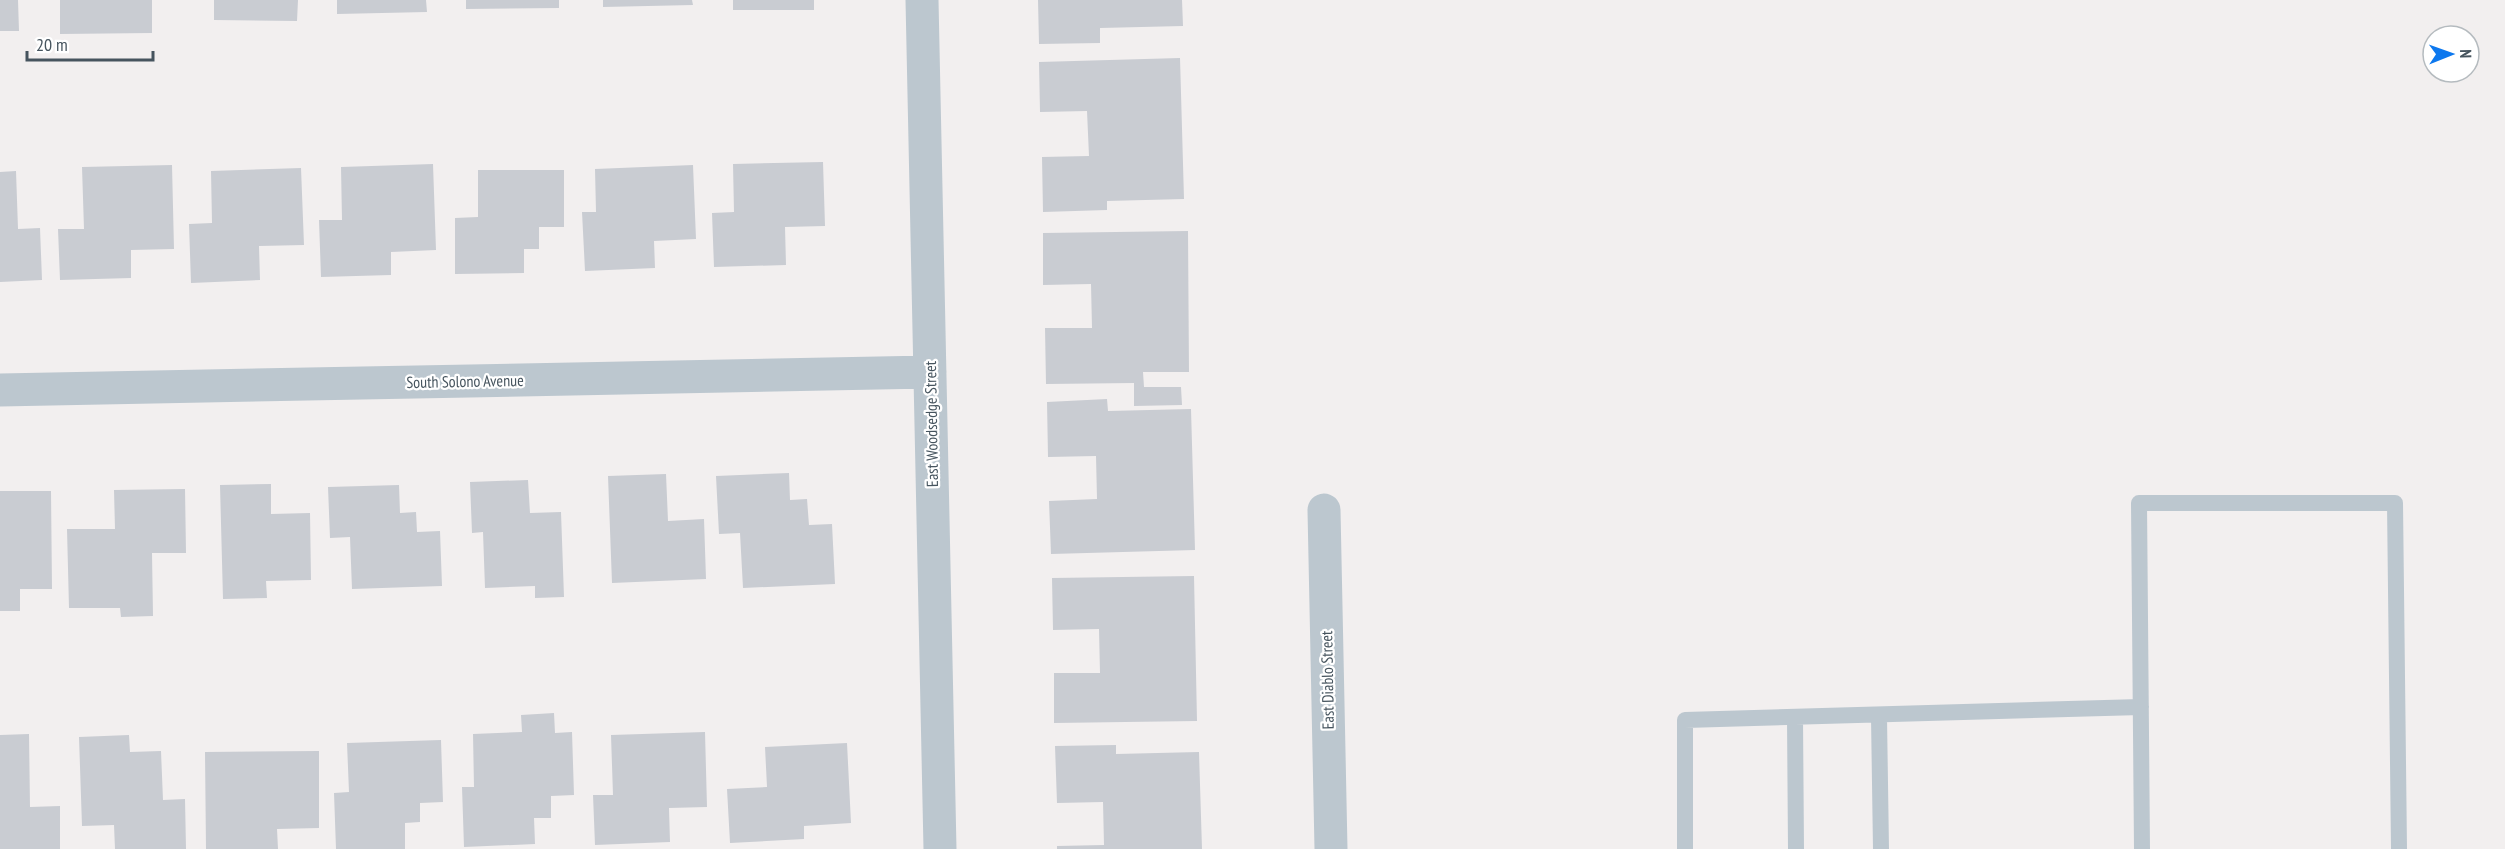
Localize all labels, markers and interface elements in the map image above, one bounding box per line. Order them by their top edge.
scale bar [27,24,153,62]
north arrow [2421,24,2481,84]
text: 20 m [36,33,68,56]
text: N [2456,49,2476,58]
street label: East Woodsedge Street [920,360,942,487]
street label: South Solono Avenue [406,370,524,392]
street label: East Diablo Street [1316,630,1338,730]

